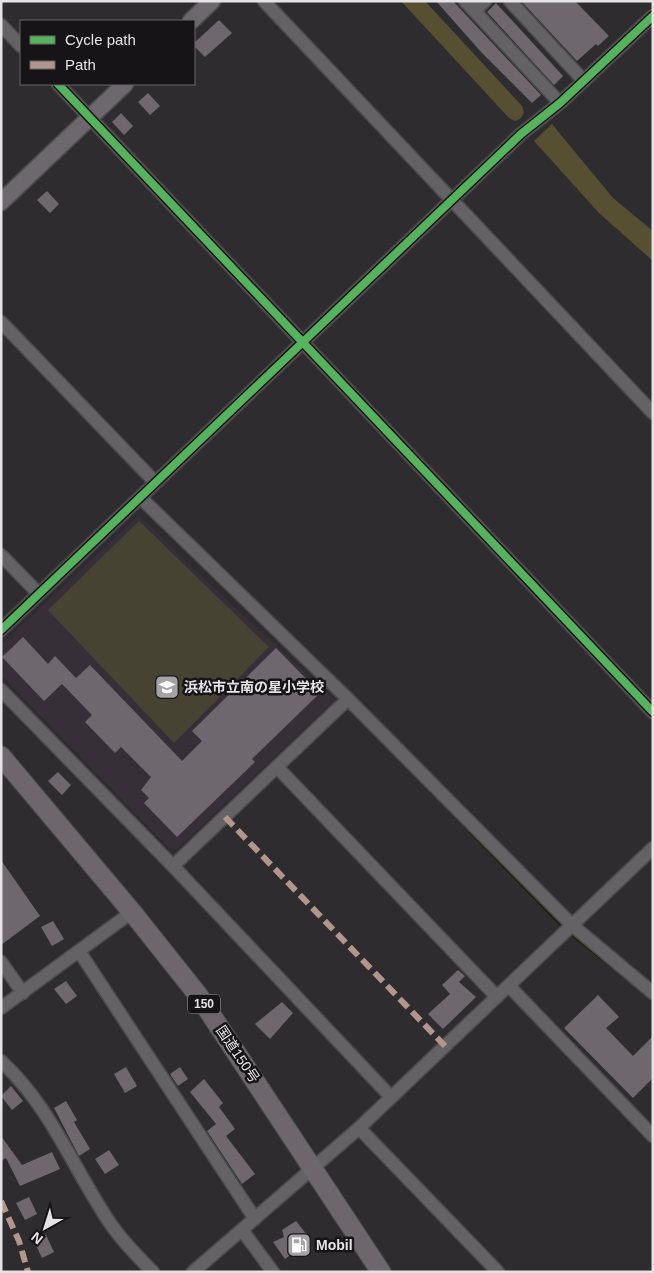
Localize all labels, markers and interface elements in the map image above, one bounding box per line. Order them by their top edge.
legend [20,20,195,85]
text: Cycle path [65,31,136,48]
text: Path [65,56,96,73]
school or university icon: 浜松市立南の星小学校 [154,674,180,700]
place label: 浜松市立南の星小学校 [184,679,324,695]
road number: 150 [188,994,220,1014]
street label: 国道150号 [213,1022,263,1086]
north arrow [20,1203,70,1253]
text: N [28,1229,46,1248]
fuel station icon: Mobil [286,1232,312,1258]
place label: Mobil [316,1237,353,1253]

